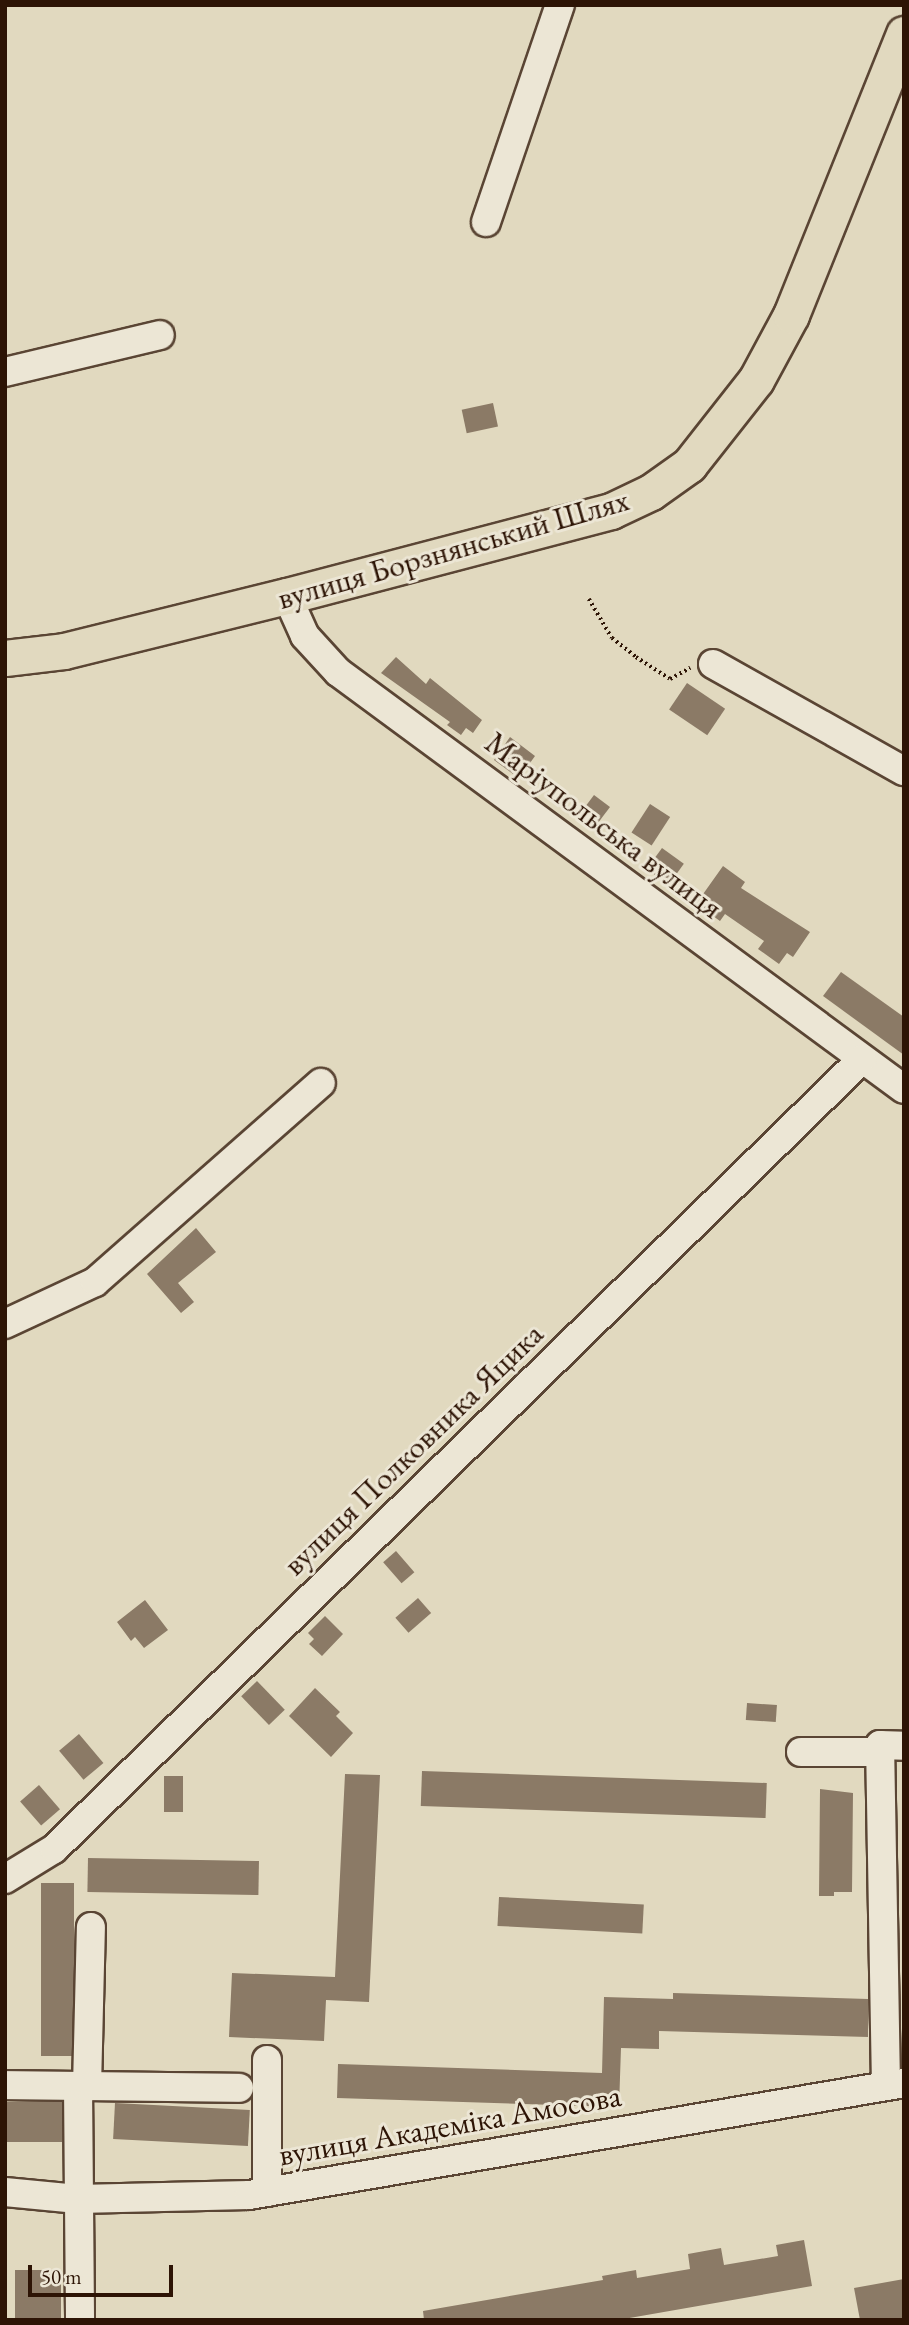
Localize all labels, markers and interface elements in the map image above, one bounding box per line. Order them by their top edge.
street label: вулиця Борзнянський Шлях [273,480,633,618]
street label: Маріупольська вулиця [478,723,730,927]
street label: вулиця Полковника Яцика [275,1315,551,1583]
street label: вулиця Академіка Амосова [276,2076,624,2174]
scale bar [32,2252,177,2296]
text: 50 m [41,2263,82,2290]

